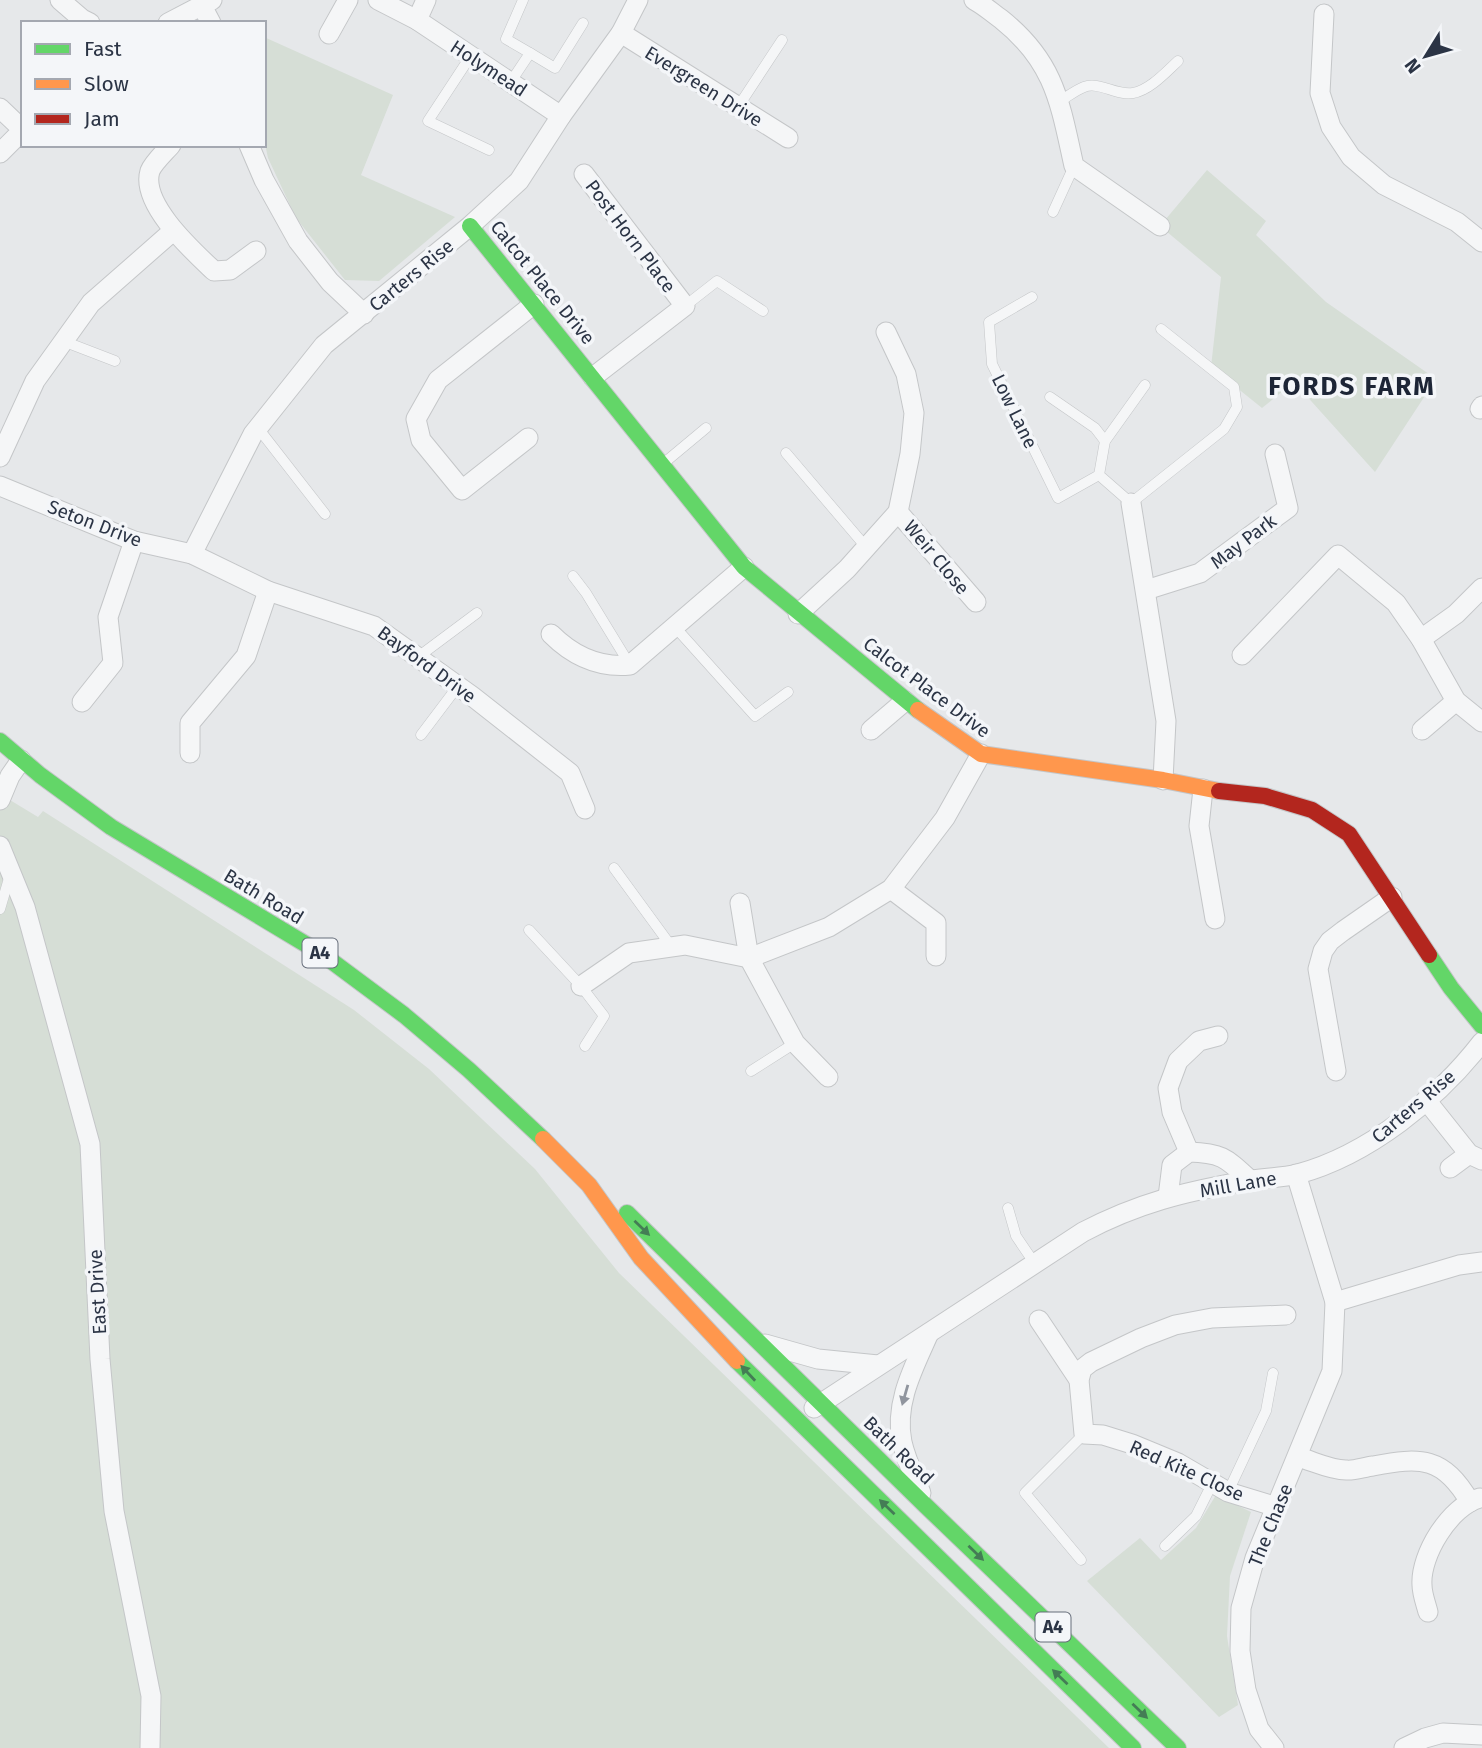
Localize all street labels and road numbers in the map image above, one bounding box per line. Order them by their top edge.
street label: Holymead [446,35,531,102]
street label: Evergreen Drive [641,41,767,132]
street label: Post Horn Place [581,175,681,297]
street label: Calcot Place Drive [486,216,600,349]
street label: Carters Rise [364,234,458,316]
street label: Low Lane [987,370,1042,452]
street label: Seton Drive [44,495,145,552]
street label: May Park [1206,509,1281,574]
street label: Weir Close [899,516,974,599]
street label: Bayford Drive [373,621,480,708]
street label: Calcot Place Drive [859,632,995,743]
street label: Bath Road [220,864,308,929]
road number: A4 [302,938,338,968]
street label: Carters Rise [1367,1065,1460,1148]
street label: Mill Lane [1198,1166,1278,1203]
street label: East Drive [84,1249,111,1335]
street label: Bath Road [859,1411,939,1489]
street label: Red Kite Close [1126,1435,1248,1506]
street label: The Chase [1243,1480,1297,1570]
road number: A4 [1036,1612,1070,1642]

